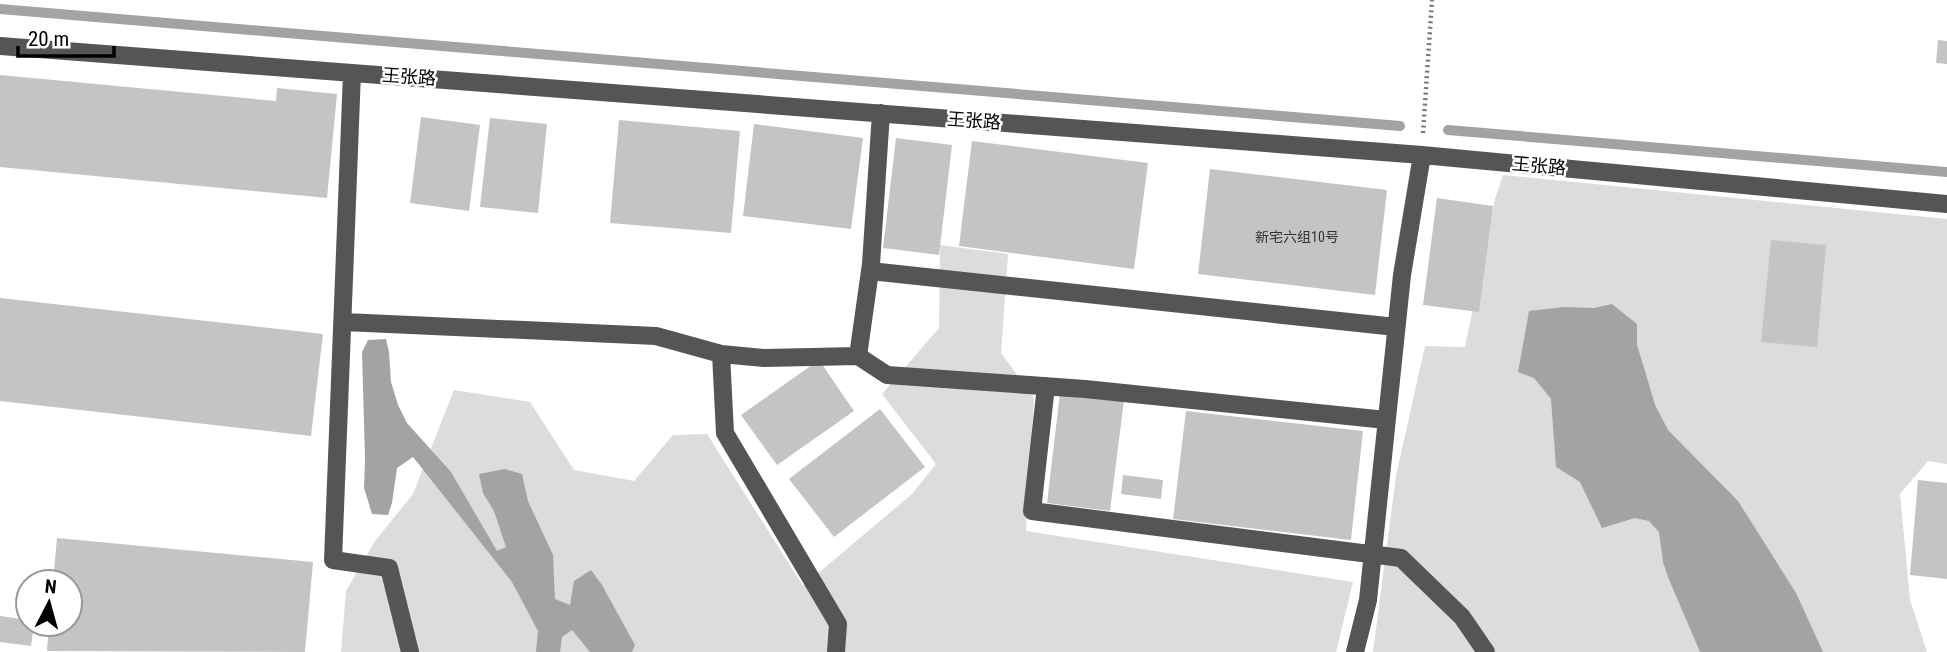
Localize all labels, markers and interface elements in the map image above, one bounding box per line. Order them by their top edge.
scale bar [18,14,114,58]
text: 20 m [28,27,69,51]
street label: 王张路 [381,64,437,89]
street label: 王张路 [946,108,1002,133]
street label: 王张路 [1511,153,1567,178]
house number: 新宅六组10号 [1255,229,1339,245]
north arrow [14,568,84,638]
text: N [44,575,58,599]

